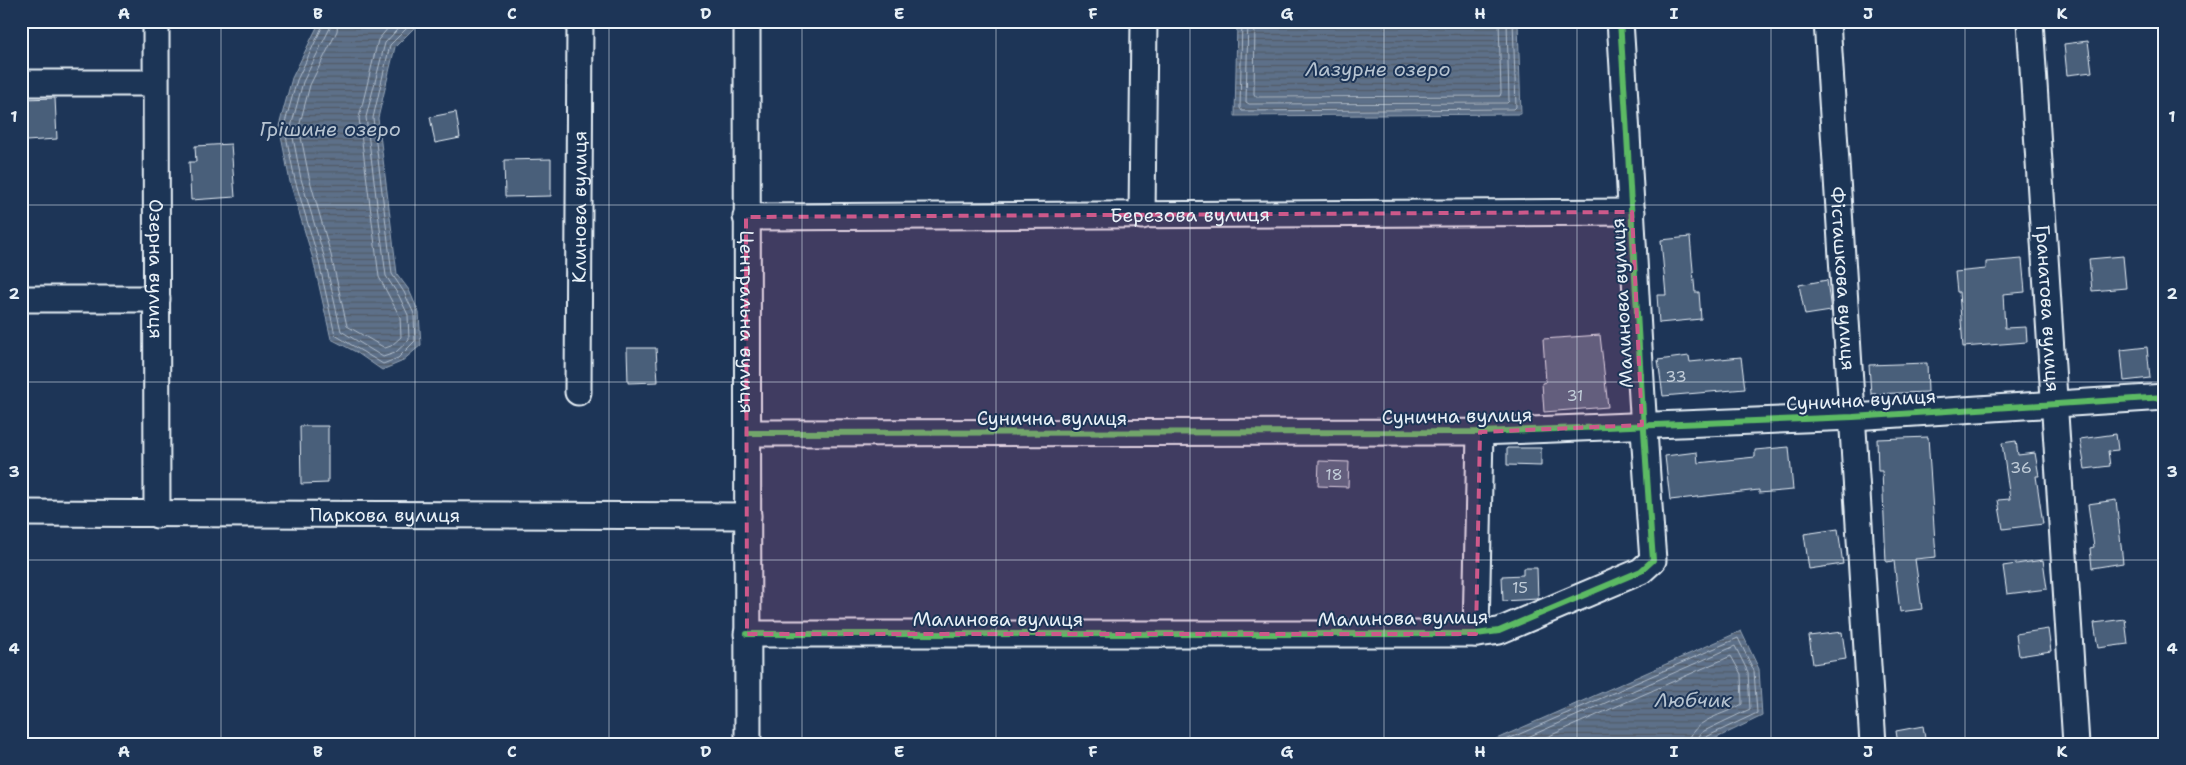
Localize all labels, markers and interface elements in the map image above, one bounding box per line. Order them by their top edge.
text: A [118,3,130,24]
text: B [313,3,323,24]
text: C [507,3,517,24]
text: D [700,3,712,24]
text: E [894,3,904,24]
text: F [1088,3,1098,24]
text: G [1281,3,1294,24]
text: H [1474,3,1486,24]
text: I [1670,3,1679,24]
text: J [1863,3,1873,24]
text: K [2057,3,2068,24]
water label: Лазурне озеро [1304,56,1451,82]
text: 1 [10,106,18,127]
text: 1 [2168,106,2176,127]
water label: Грішине озеро [259,116,401,142]
street label: Клинова вулиця [566,131,592,283]
street label: Фісташкова вулиця [1825,186,1862,371]
street label: Озерна вулиця [144,199,169,339]
street label: Березова вулиця [1110,202,1270,227]
street label: Малинова вулиця [1605,217,1639,389]
street label: Гранатова вулиця [2030,224,2066,393]
street label: Центральна вулиця [735,230,760,414]
text: 2 [8,283,20,304]
text: 2 [2166,283,2178,304]
house number: 33 [1665,366,1687,387]
street label: Сунична вулиця [1785,384,1937,416]
house number: 31 [1566,385,1584,406]
street label: Сунична вулиця [1382,402,1532,430]
street label: Сунична вулиця [977,406,1127,431]
house number: 36 [2010,457,2032,478]
text: 3 [8,461,20,482]
text: 3 [2166,461,2178,482]
house number: 18 [1325,464,1343,485]
street label: Паркова вулиця [310,502,460,527]
house number: 15 [1512,577,1528,598]
street label: Малинова вулиця [1318,604,1488,632]
street label: Малинова вулиця [913,607,1083,632]
text: 4 [8,638,20,659]
text: 4 [2166,638,2178,659]
water label: Любчик [1654,687,1732,713]
text: A [118,741,130,762]
text: B [313,741,323,762]
text: C [507,741,517,762]
text: D [700,741,712,762]
text: E [894,741,904,762]
text: F [1088,741,1098,762]
text: G [1281,741,1294,762]
text: H [1474,741,1486,762]
text: I [1670,741,1679,762]
text: J [1863,741,1873,762]
text: K [2057,741,2068,762]

